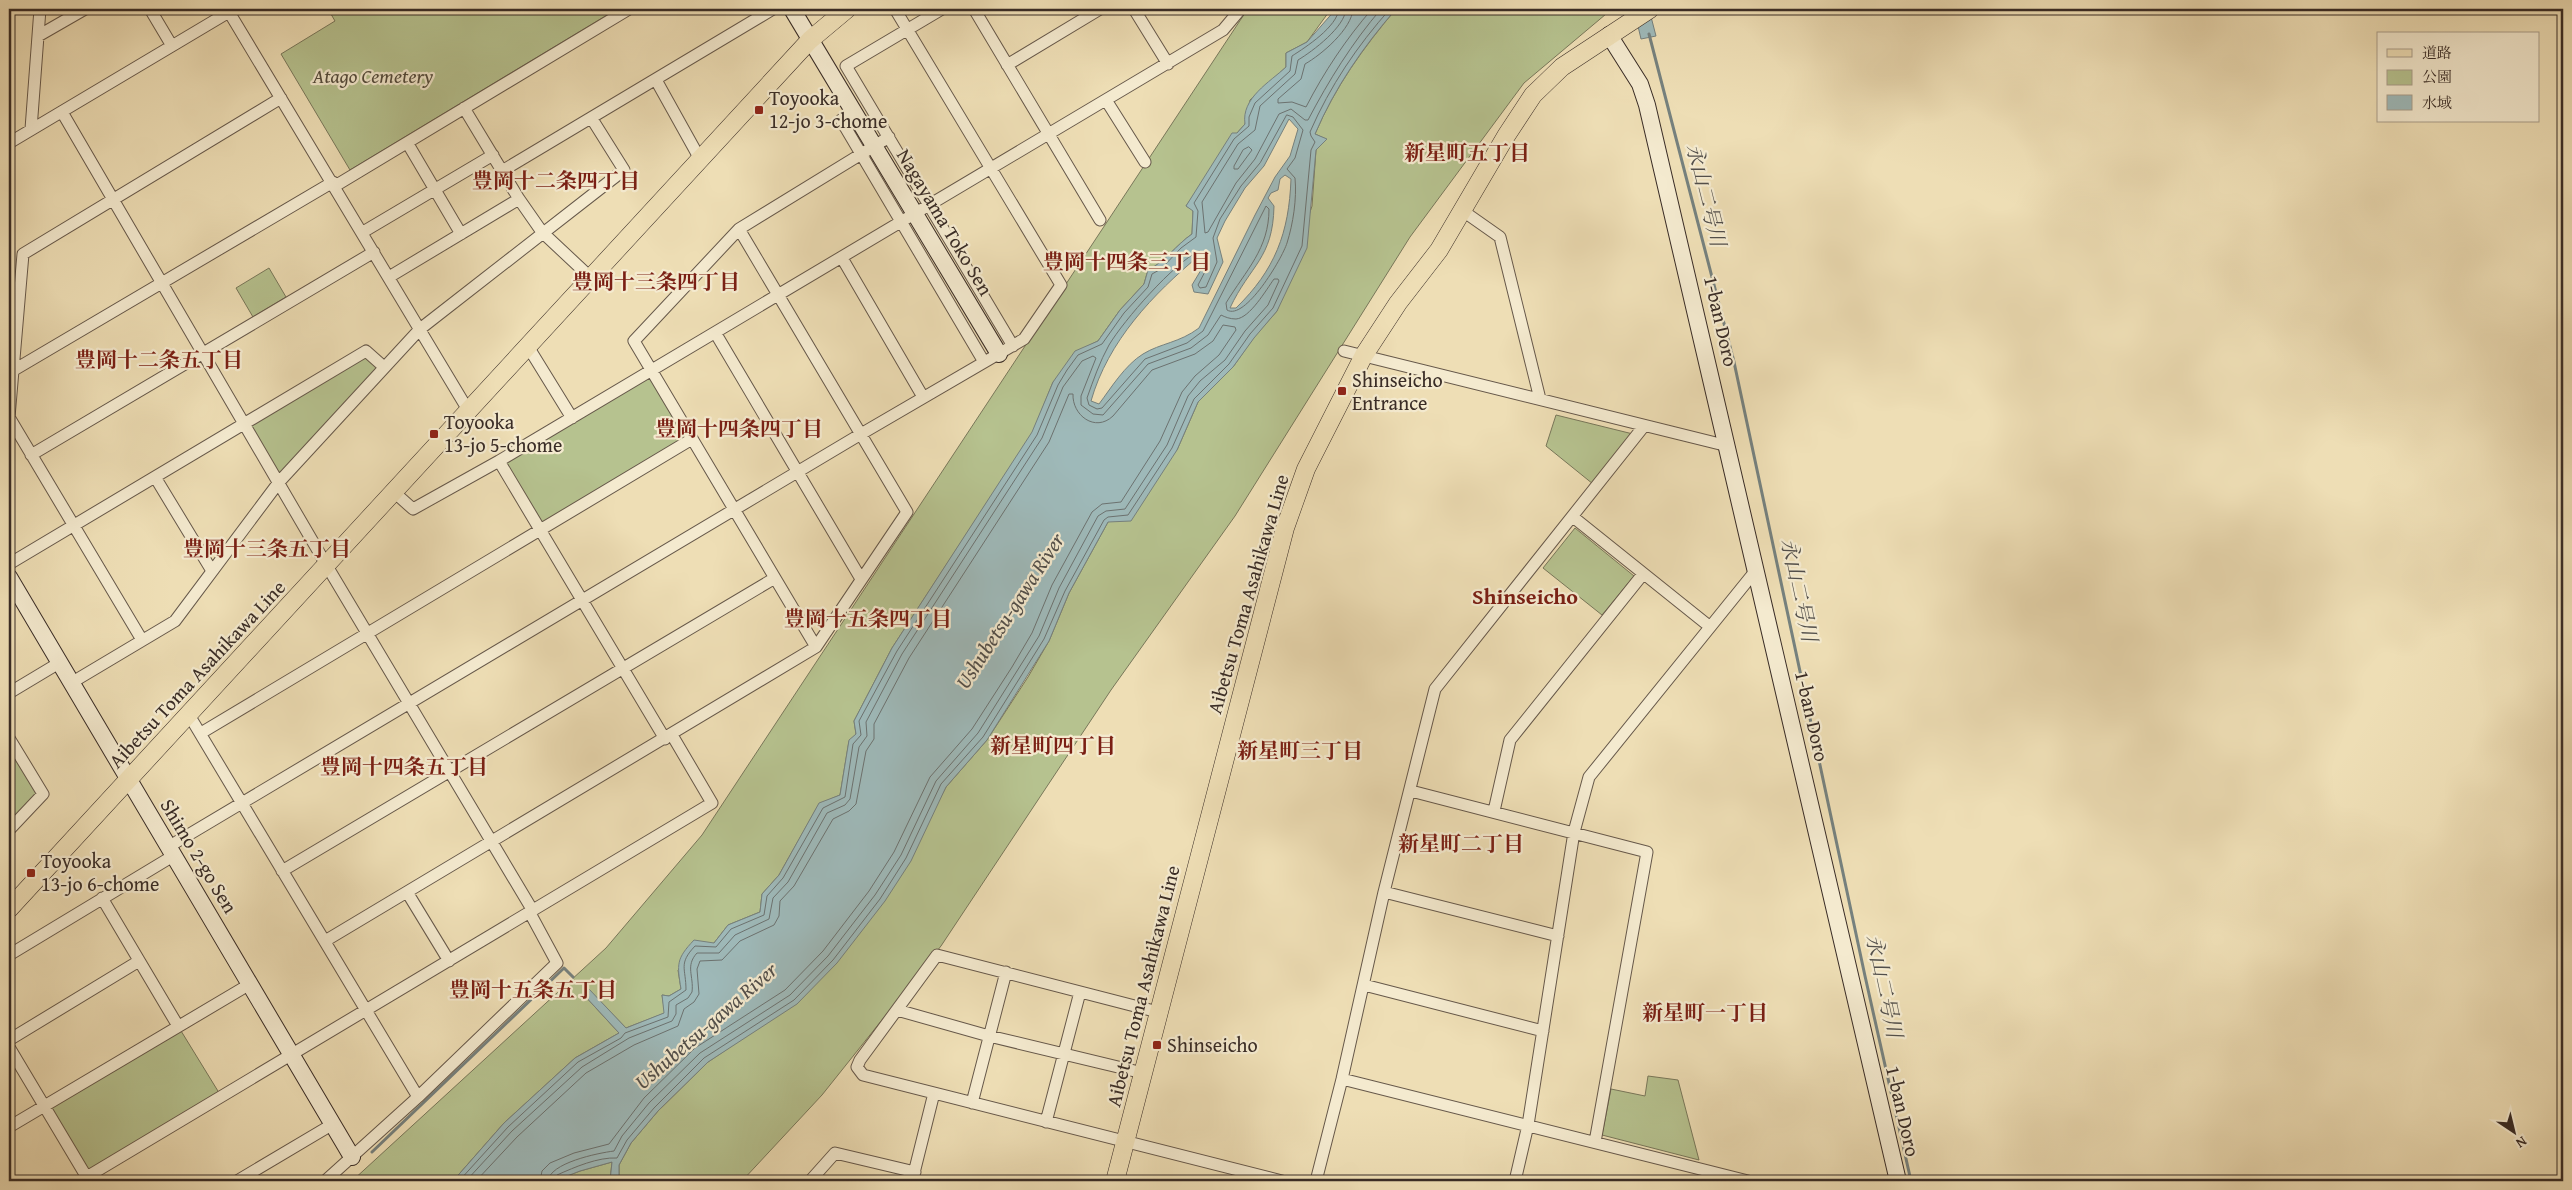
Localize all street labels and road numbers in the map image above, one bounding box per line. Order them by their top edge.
street label: Nagayama Toko Sen [890,143,1001,301]
street label: 1-ban Doro [1697,273,1746,369]
street label: Aibetsu Toma Asahikawa Line [1199,471,1296,717]
street label: Aibetsu Toma Asahikawa Line [101,573,292,774]
street label: 1-ban Doro [1788,668,1837,764]
street label: Shimo 2-go Sen [154,793,245,918]
street label: Aibetsu Toma Asahikawa Line [1098,862,1187,1110]
street label: 1-ban Doro [1879,1063,1928,1159]

